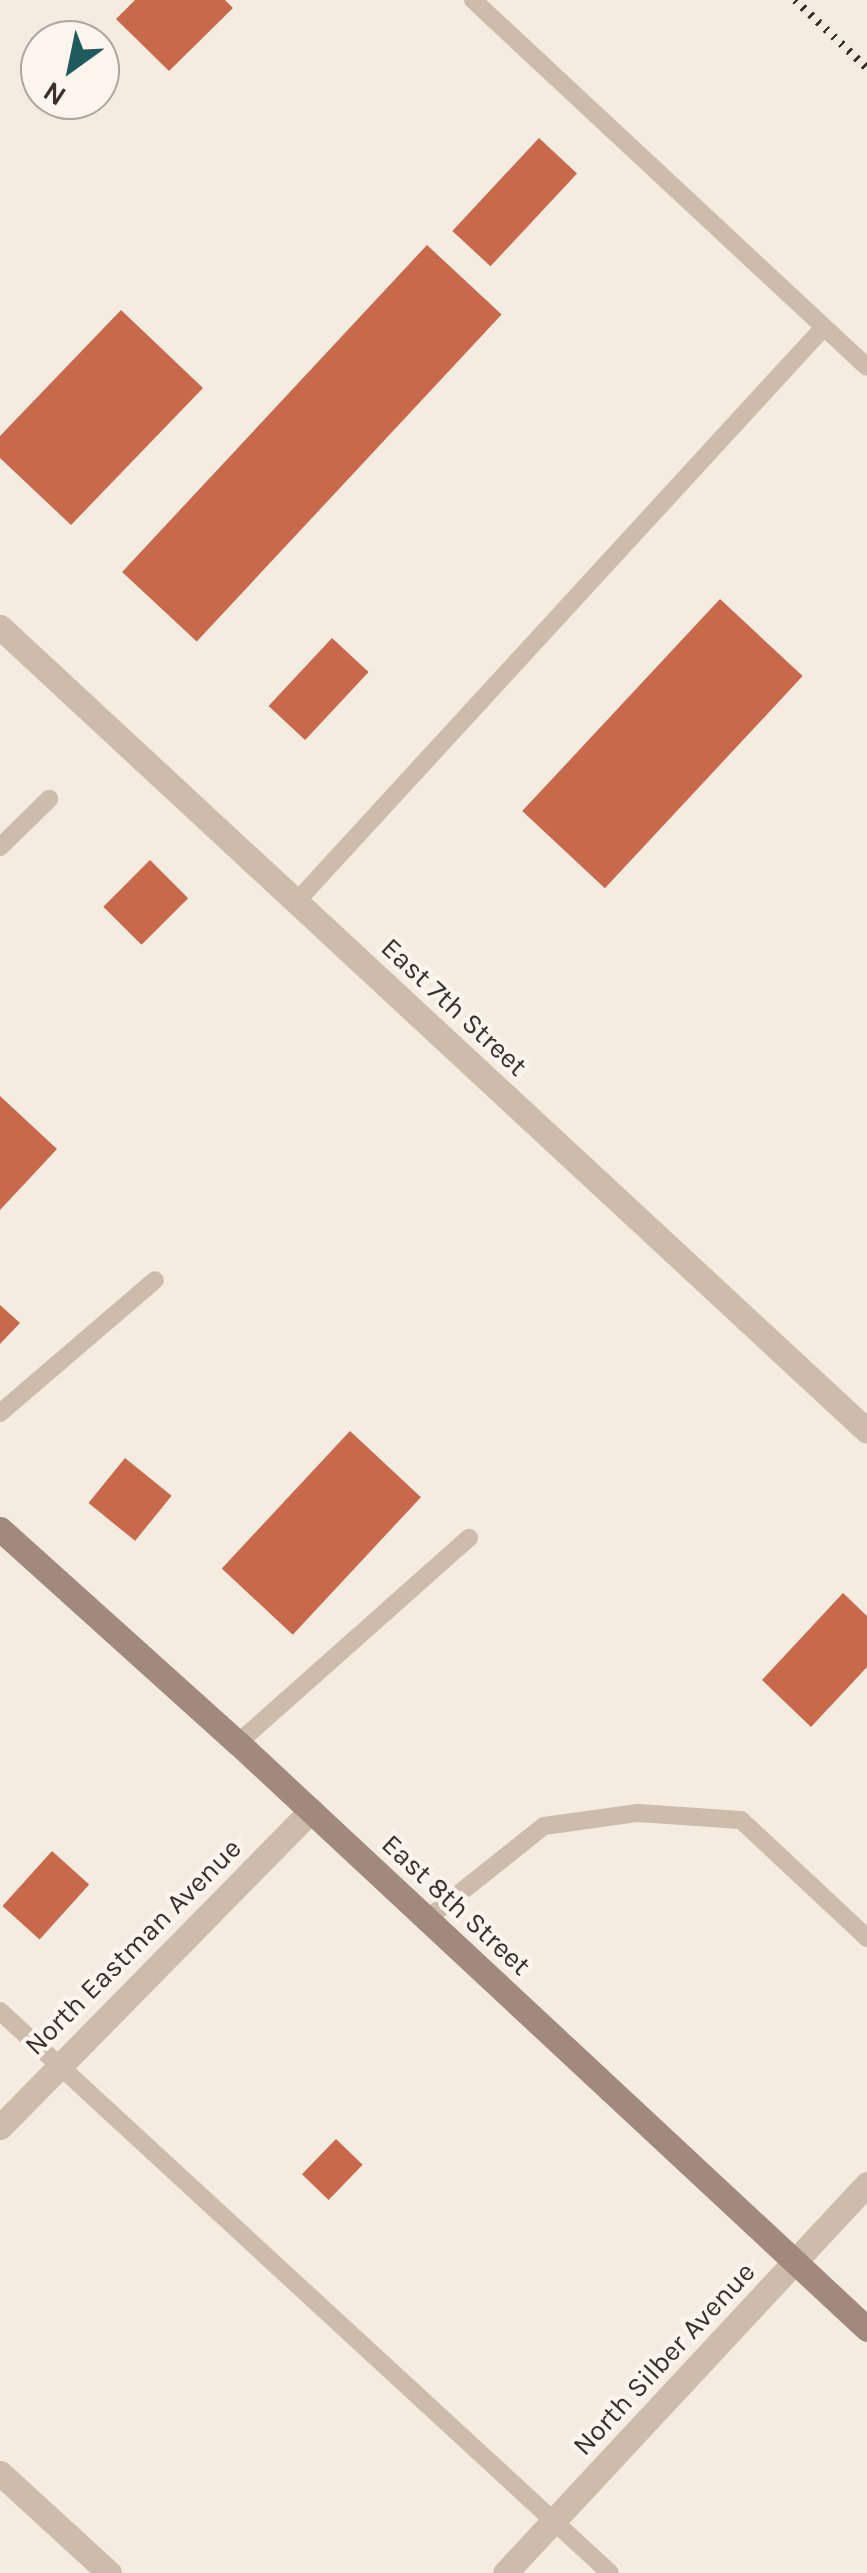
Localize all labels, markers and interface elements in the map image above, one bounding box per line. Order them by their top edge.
north arrow [20,20,120,120]
text: N [37,75,72,113]
street label: East 7th Street [374,931,534,1083]
street label: East 8th Street [375,1828,537,1982]
street label: North Eastman Avenue [18,1832,248,2062]
street label: North Silber Avenue [566,2256,762,2462]

